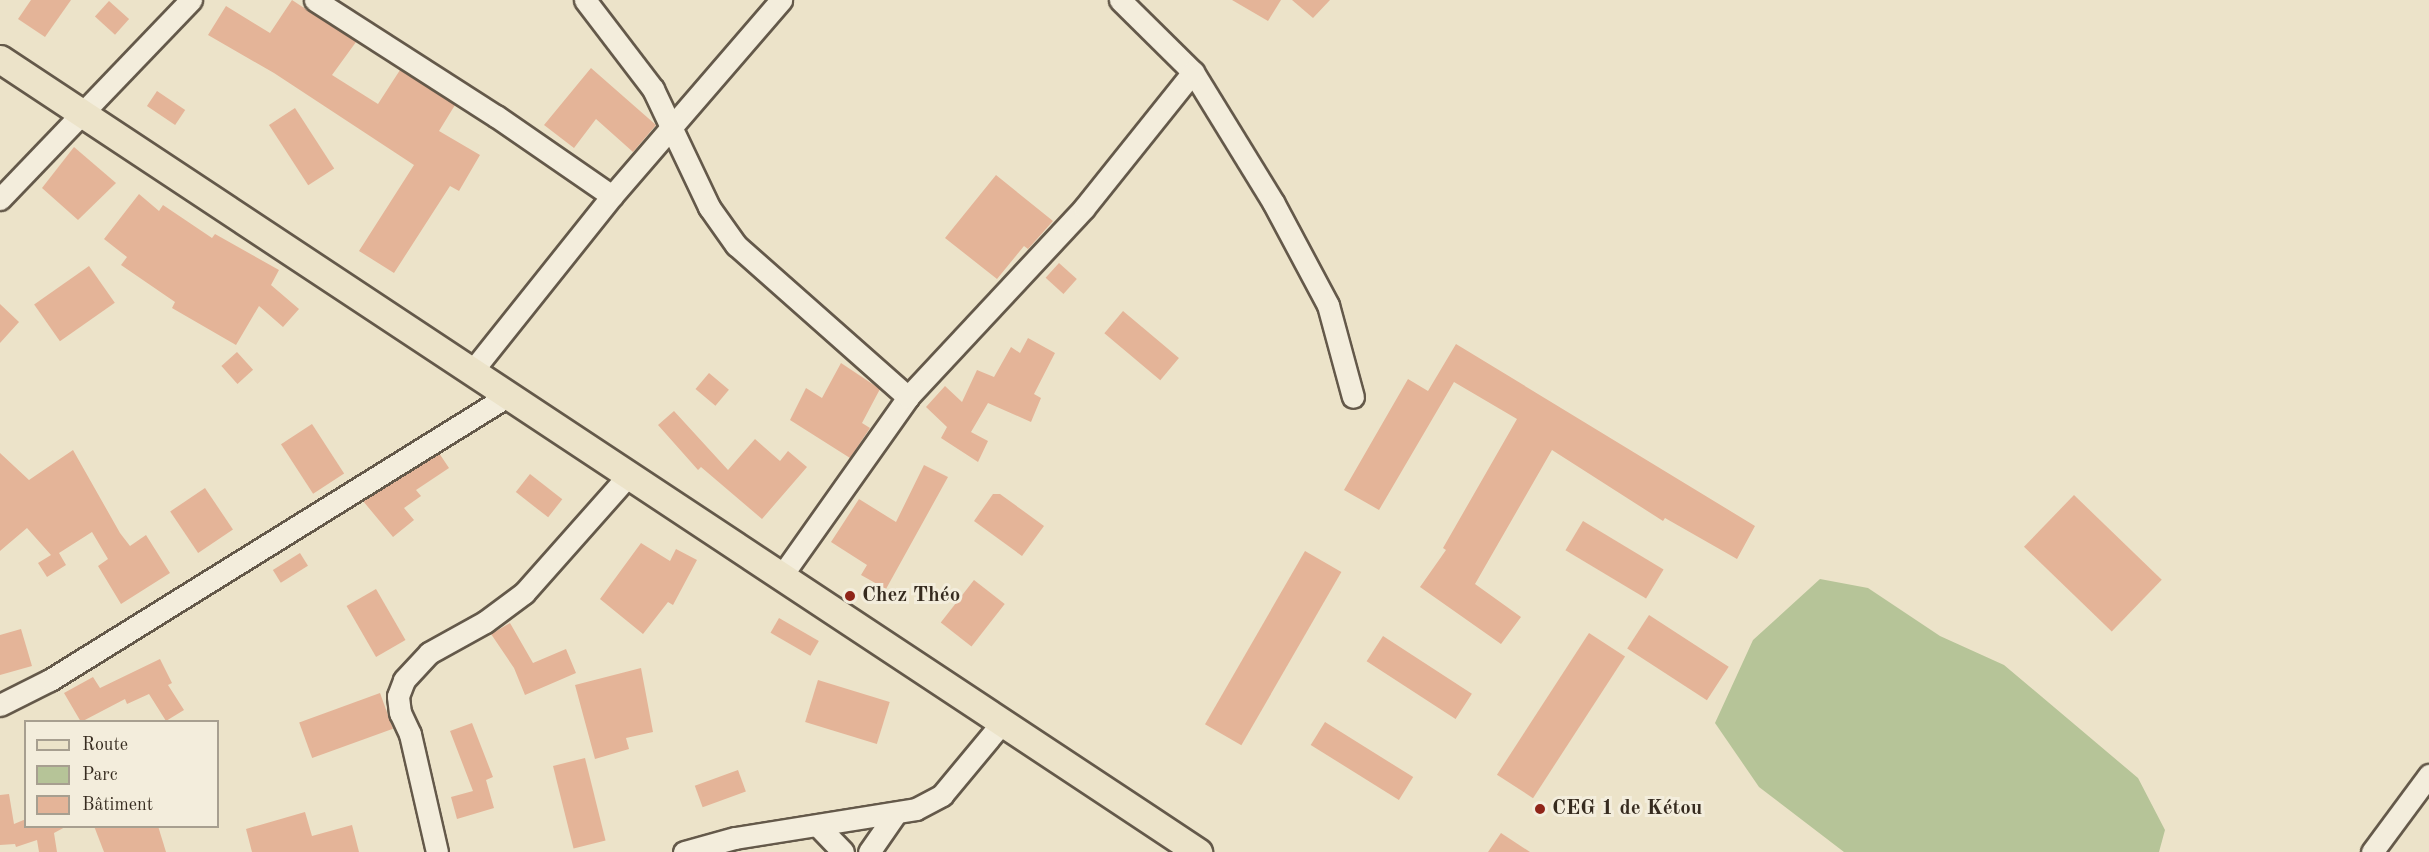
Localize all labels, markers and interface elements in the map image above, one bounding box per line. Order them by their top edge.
place label: Chez Théo [862,583,960,609]
marker: Chez Théo [843,589,857,603]
legend [24,720,219,828]
text: Route [82,736,128,754]
text: Parc [82,766,118,784]
text: Bâtiment [82,796,153,814]
place label: CEG 1 de Kétou [1552,796,1702,822]
marker: CEG 1 de Kétou [1533,802,1547,816]

